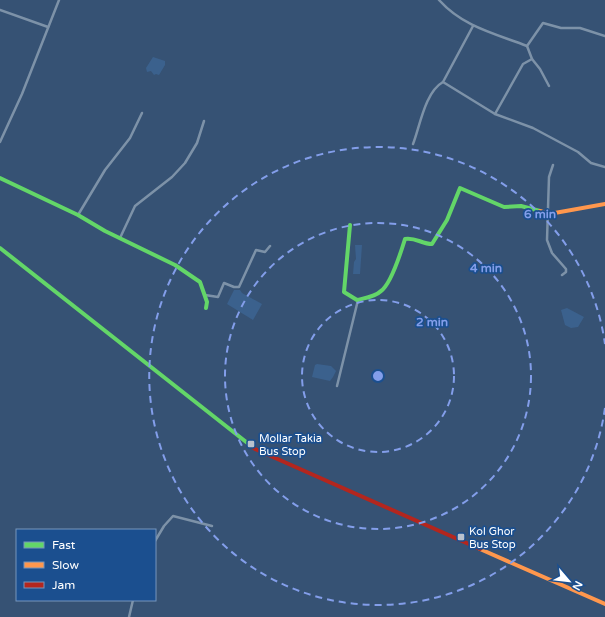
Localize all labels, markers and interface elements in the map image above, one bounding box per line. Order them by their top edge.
text: 6 min [524,207,556,221]
text: 4 min [470,261,502,275]
text: 2 min [416,315,448,329]
centre of rings [371,369,385,383]
place label: Mollar Takia Bus Stop [259,432,322,458]
marker: Mollar Takia Bus Stop [246,439,256,449]
place label: Kol Ghor Bus Stop [469,525,516,551]
legend [16,529,156,601]
marker: Kol Ghor Bus Stop [456,532,466,542]
text: Fast [52,538,76,552]
text: Slow [52,558,79,572]
north arrow [549,561,589,601]
text: Jam [52,578,75,592]
text: N [570,579,585,592]

